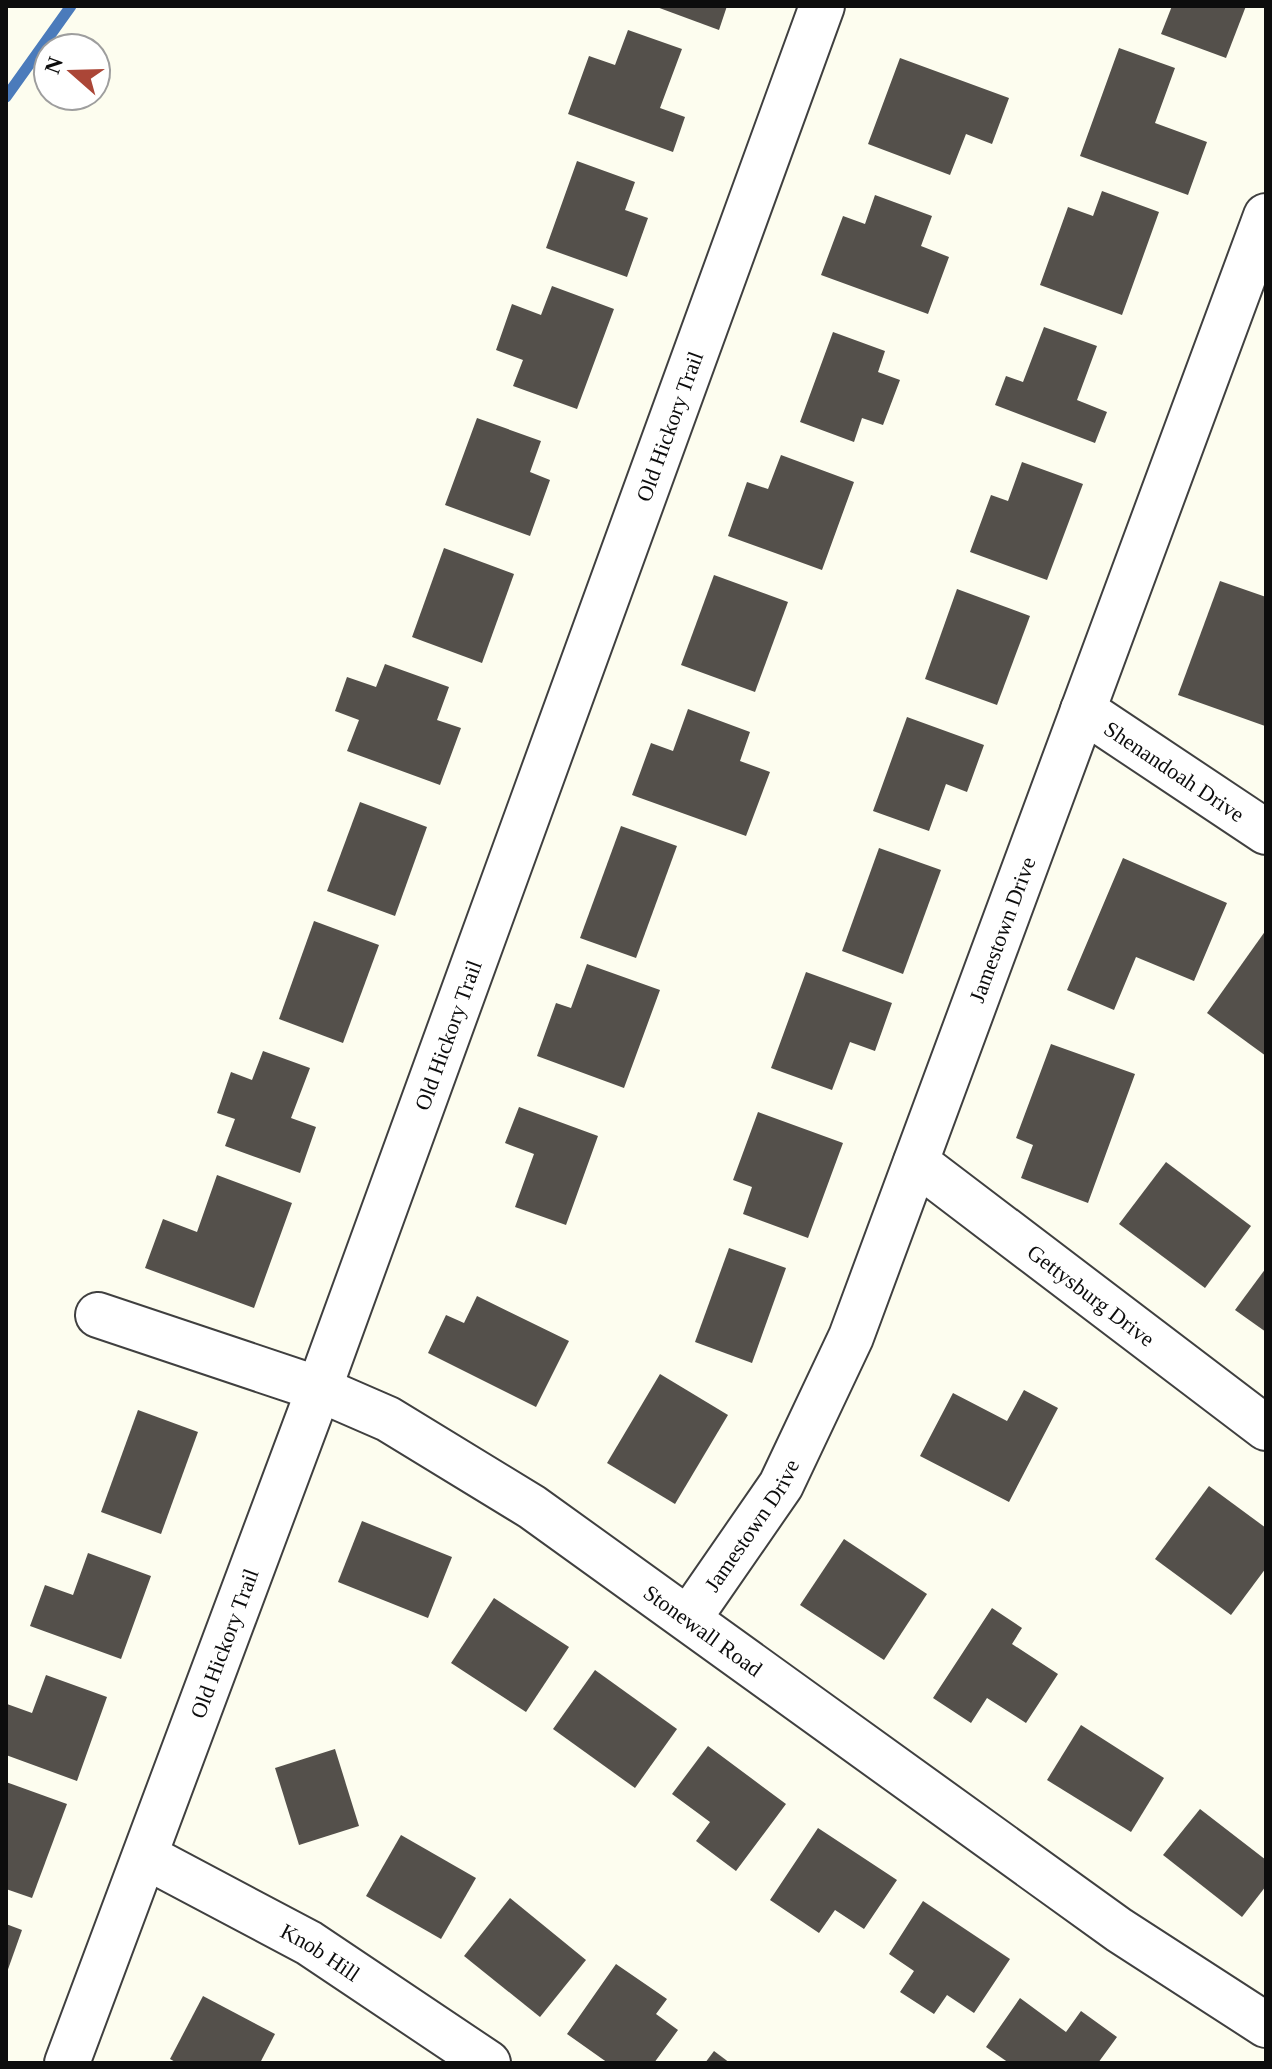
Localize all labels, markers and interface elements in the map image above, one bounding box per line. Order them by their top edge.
north arrow [32,32,112,112]
text: N [39,53,68,77]
street label: Old Hickory Trail [631,348,708,505]
street label: Shenandoah Drive [1099,716,1249,827]
street label: Jamestown Drive [964,853,1041,1006]
street label: Old Hickory Trail [409,957,487,1114]
street label: Gettysburg Drive [1022,1239,1159,1352]
street label: Jamestown Drive [699,1455,804,1596]
street label: Old Hickory Trail [185,1565,264,1722]
street label: Stonewall Road [639,1580,767,1682]
street label: Knob Hill [276,1918,364,1986]

